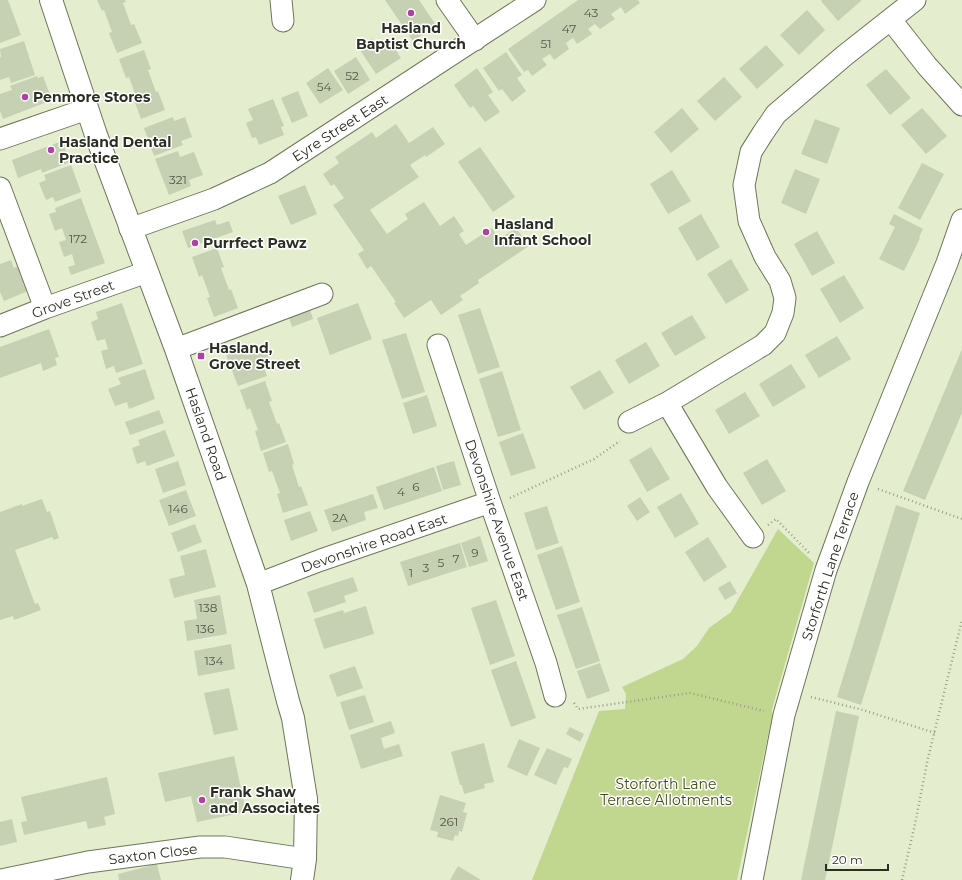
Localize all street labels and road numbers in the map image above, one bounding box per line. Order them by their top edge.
street label: Eyre Street East [289,90,392,166]
street label: Grove Street [29,276,117,322]
street label: Hasland Road [182,385,230,483]
street label: Devonshire Avenue East [461,437,533,603]
street label: Storforth Lane Terrace [797,489,863,643]
street label: Devonshire Road East [299,509,450,576]
street label: Saxton Close [108,840,198,868]

